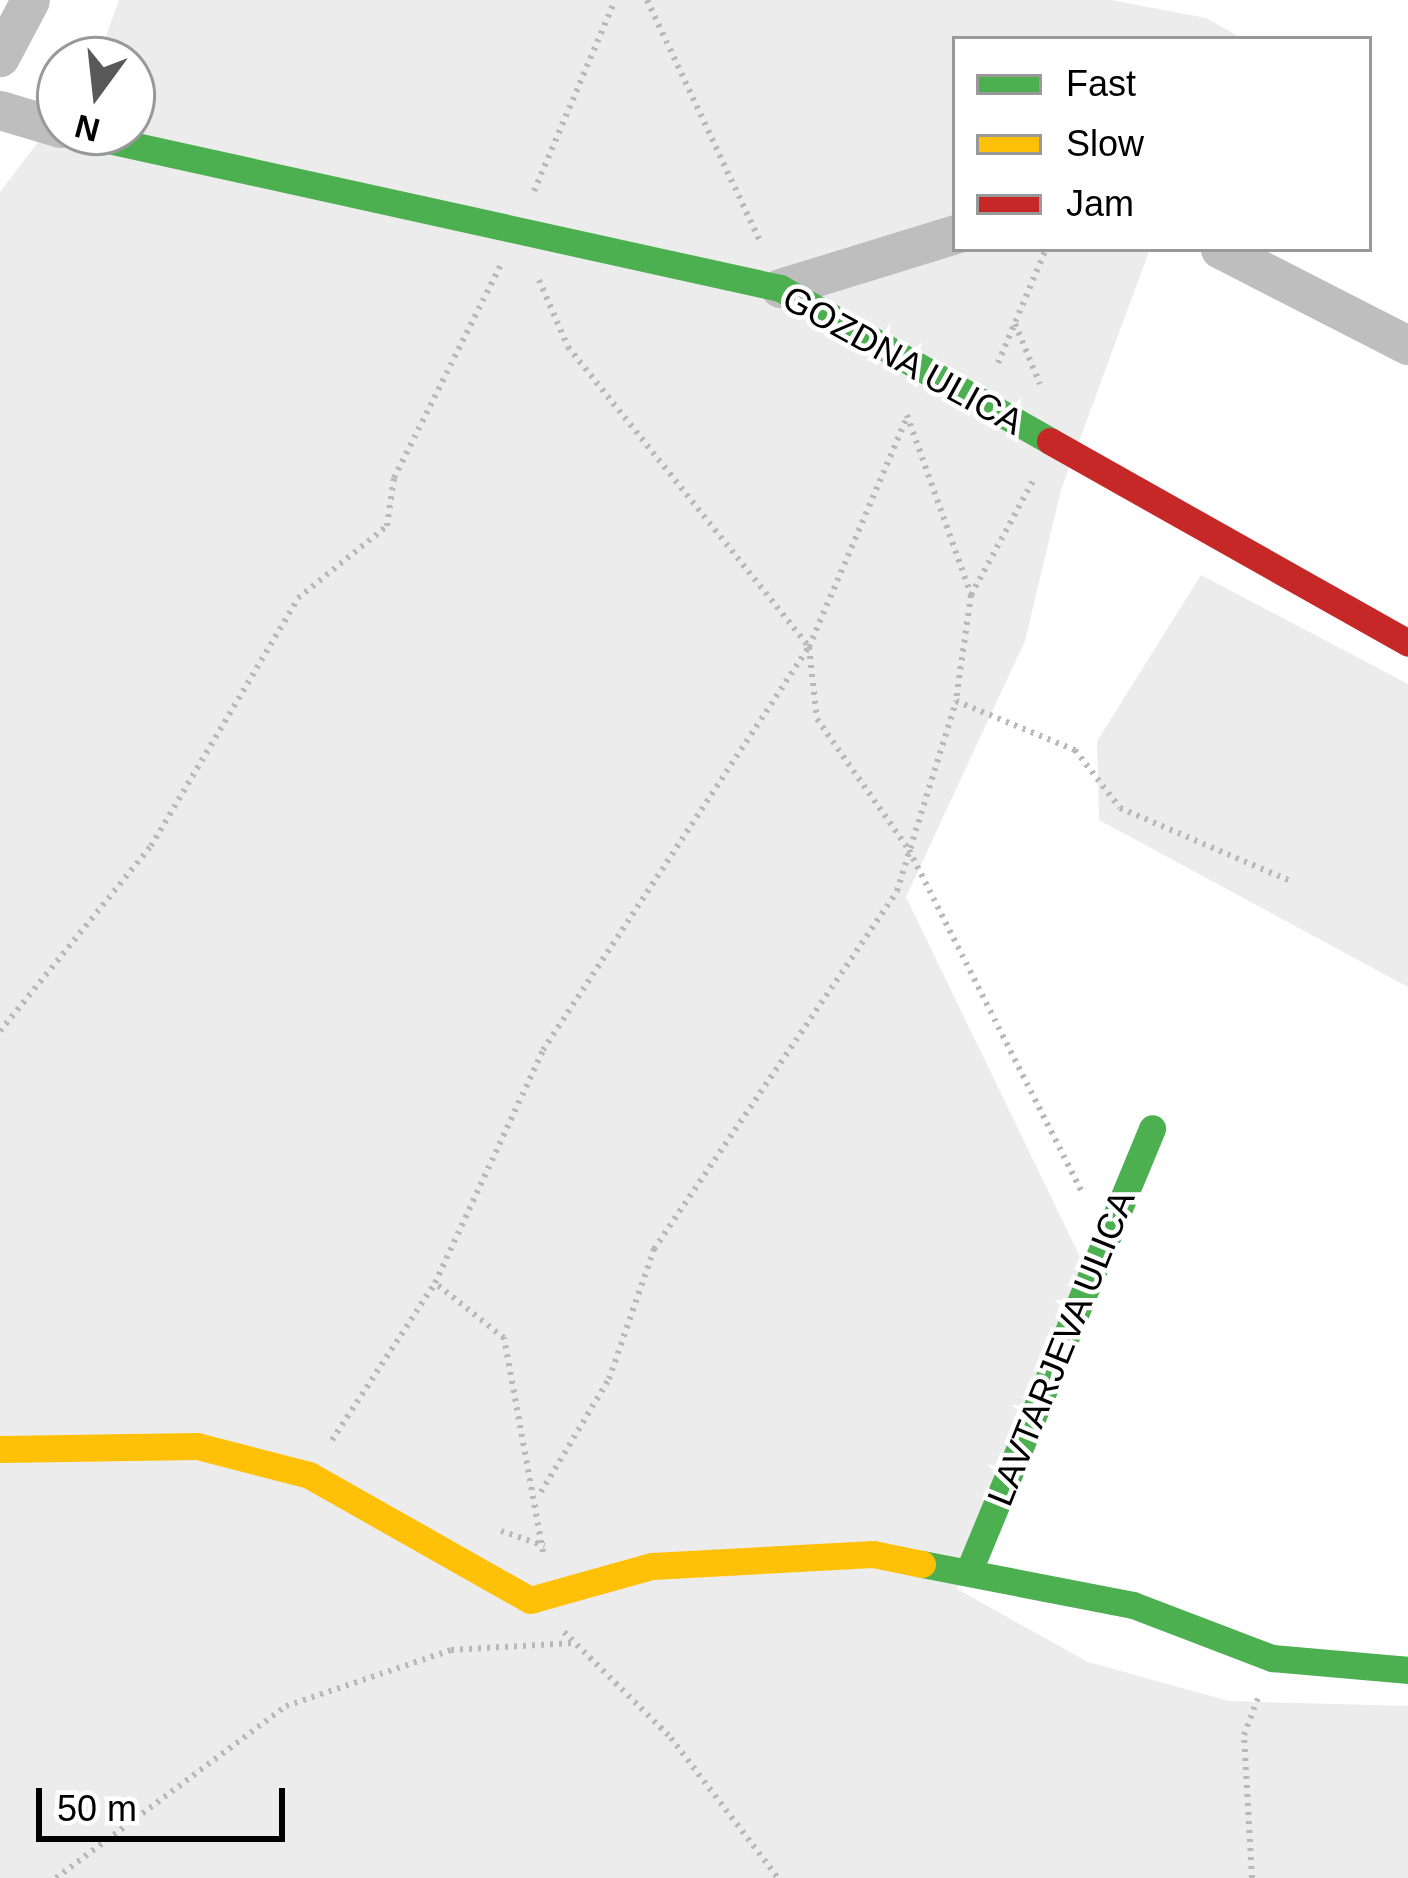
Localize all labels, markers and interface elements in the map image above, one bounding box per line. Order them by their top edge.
north arrow [36,36,156,156]
legend [952,36,1372,252]
text: Fast [1066,63,1136,104]
text: N [71,107,104,149]
text: Slow [1066,123,1144,164]
text: Jam [1066,183,1134,224]
street label: GOZDNA ULICA [774,276,1032,444]
street label: LAVTARJEVA ULICA [978,1183,1144,1513]
scale bar [42,1764,291,1838]
text: 50 m [57,1788,137,1829]

